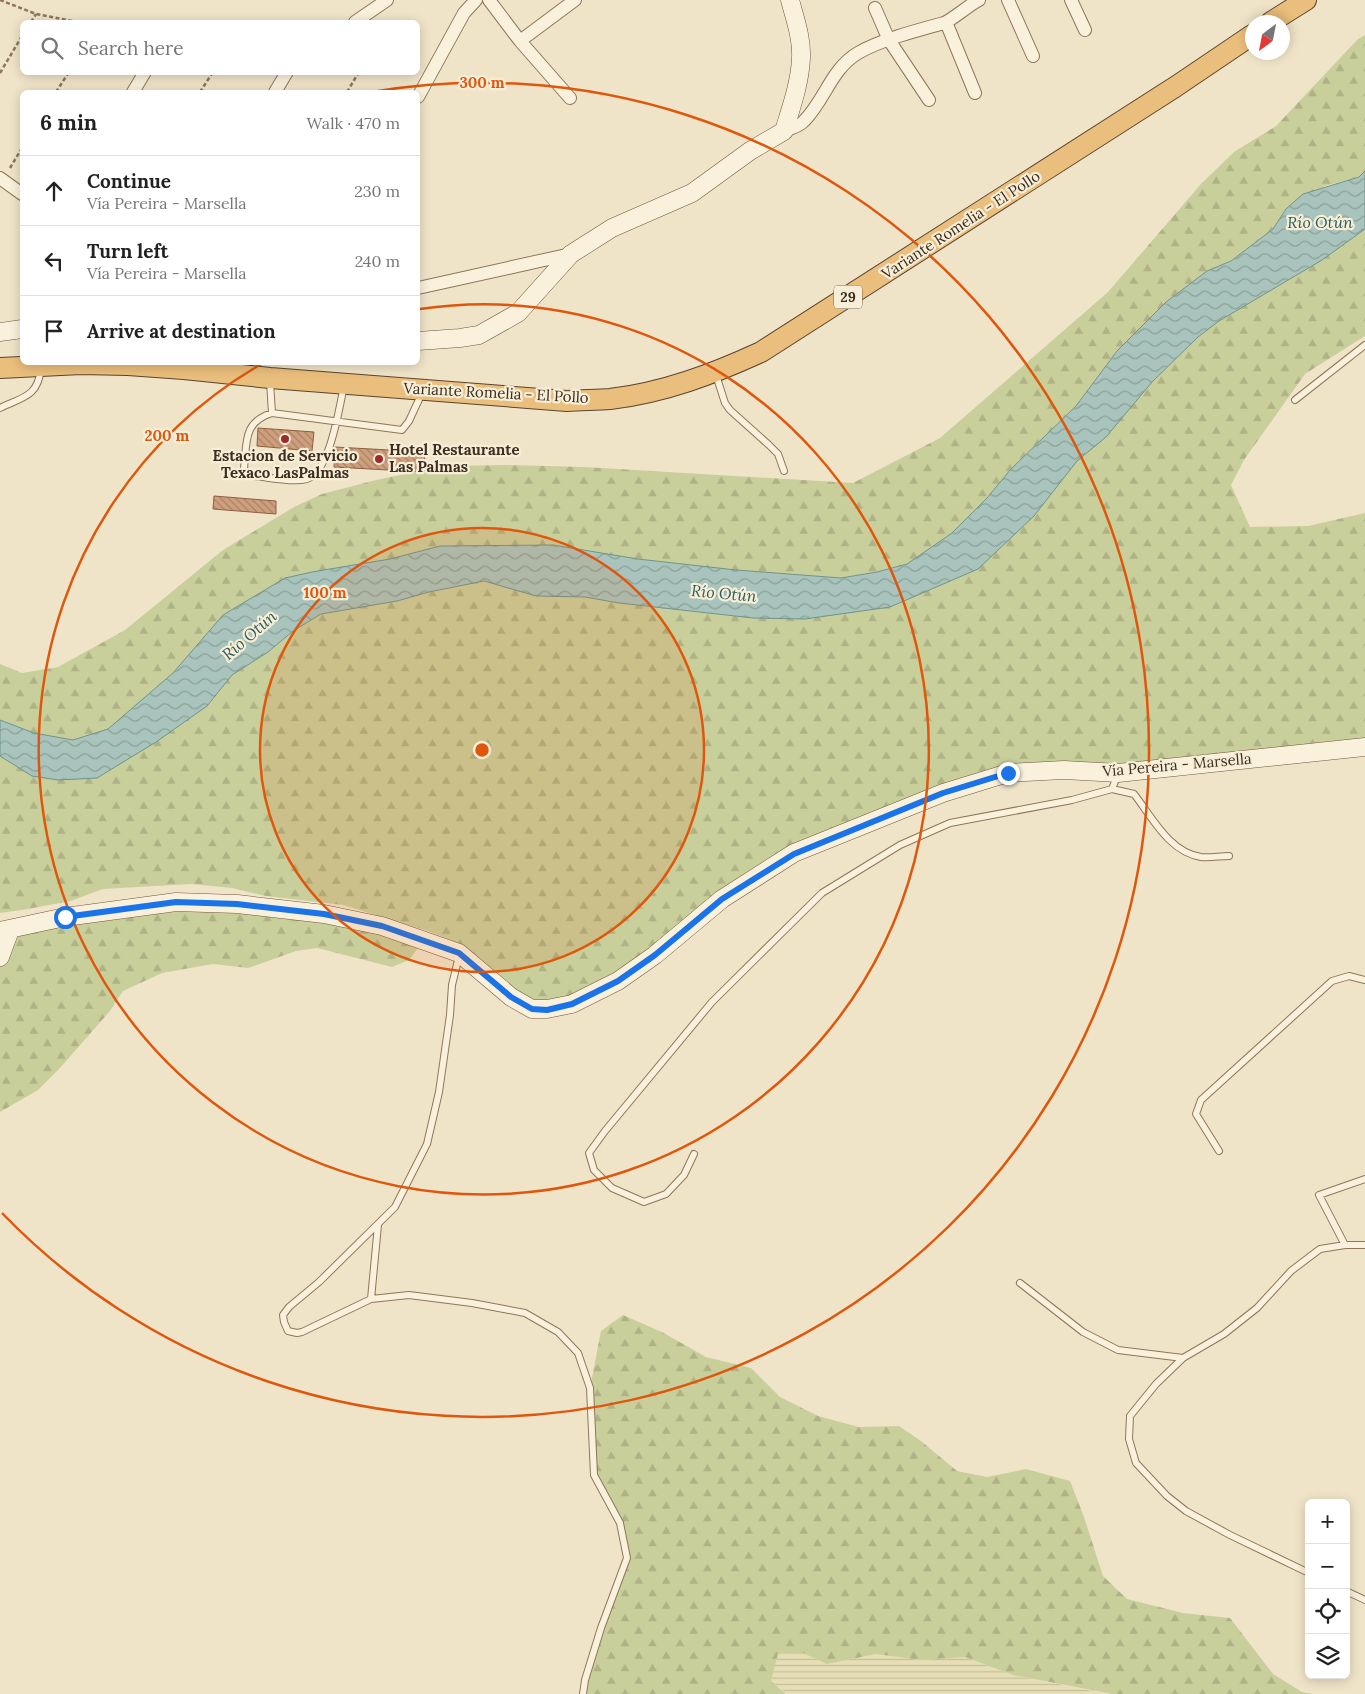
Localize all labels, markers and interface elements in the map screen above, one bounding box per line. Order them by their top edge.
north arrow [1245,15,1290,60]
search box [20,20,420,75]
icon: search [38,34,66,62]
text: Search here [78,36,184,60]
text: 300 m [459,73,505,92]
text: 6 min [40,109,97,136]
text: Walk · 470 m [307,113,400,133]
street label: Variante Romelia - El Pollo [877,166,1044,284]
text: Continue [87,169,171,193]
icon: ahead [40,177,68,205]
text: 230 m [354,181,400,201]
text: Vía Pereira - Marsella [87,193,247,213]
water label: Río Otún [1287,212,1353,232]
text: Turn left [87,239,168,263]
icon: left [40,247,68,275]
text: 240 m [355,251,400,271]
text: Vía Pereira - Marsella [87,263,247,283]
road number: 29 [834,286,862,308]
icon: arrive [40,317,68,345]
text: Arrive at destination [87,319,276,343]
street label: Variante Romelia - El Pollo [402,378,589,407]
text: 200 m [145,426,190,445]
marker: Estacion de Servicio Texaco LasPalmas [279,433,291,445]
place label: Hotel Restaurante Las Palmas [389,440,520,476]
place label: Estacion de Servicio Texaco LasPalmas [213,446,358,482]
marker: Hotel Restaurante Las Palmas [373,453,385,465]
water label: Río Otún [691,580,758,606]
text: 100 m [304,583,347,602]
water label: Río Otún [218,606,280,664]
centre of rings [473,741,491,759]
street label: Vía Pereira - Marsella [1101,748,1253,781]
route end [997,762,1020,785]
route start [54,906,77,929]
map controls [1305,1499,1350,1679]
button: + [1305,1499,1350,1544]
button: − [1305,1544,1350,1589]
button: locate [1305,1589,1350,1634]
button: layers [1305,1634,1350,1679]

